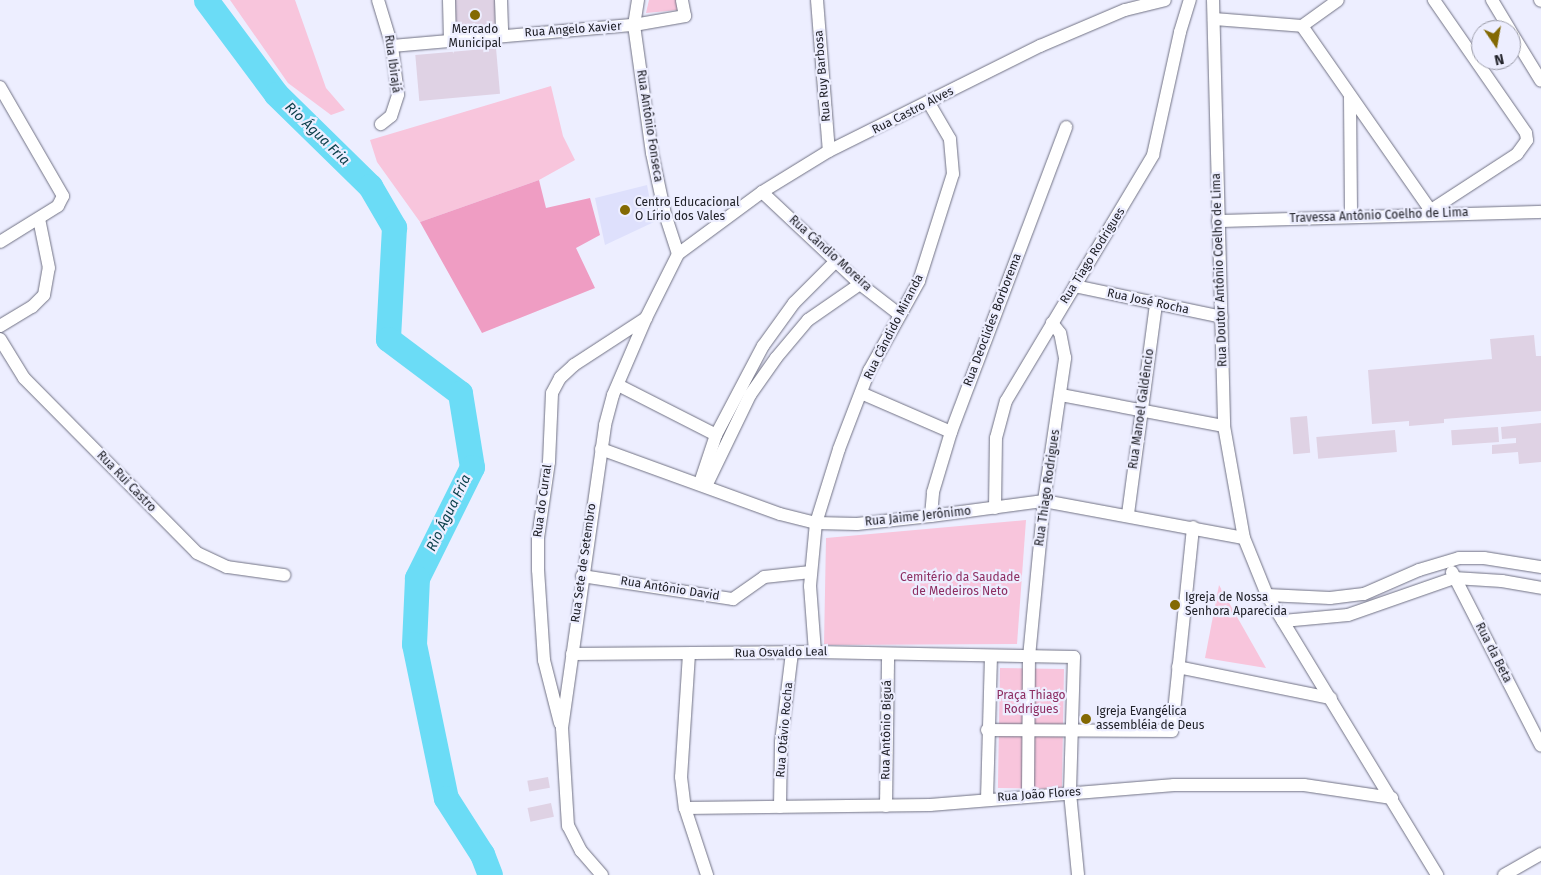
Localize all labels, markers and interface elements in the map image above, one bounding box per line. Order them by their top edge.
marker: Mercado Municipal [469,9,481,21]
street label: Rua Angelo Xavier [524,19,622,41]
north arrow [1471,20,1521,70]
place label: Mercado Municipal [449,23,501,51]
street label: Rua Ruy Barbosa [812,30,834,122]
street label: Rua Ibirajá [381,34,403,94]
text: N [1493,50,1505,68]
street label: Rua Antônio Fonseca [633,69,665,183]
street label: Rua Castro Alves [870,84,956,138]
water label: Rio Água Fria [281,99,353,169]
street label: Rua Doutor Antônio Coelho de Lima [1209,173,1231,367]
place label: Centro Educacional O Lírio dos Vales [635,196,739,224]
marker: Centro Educacional O Lírio dos Vales [619,204,631,216]
street label: Rua Tiago Rodrigues [1058,205,1128,307]
street label: Travessa Antônio Coelho de Lima [1289,206,1469,226]
street label: Rua Cândio Moreira [786,213,874,295]
street label: Rua Deoclides Borborema [961,252,1025,388]
street label: Rua Cândido Miranda [861,272,927,382]
street label: Rua José Rocha [1106,286,1190,318]
street label: Rua Manoel Galdêncio [1126,348,1158,470]
street label: Rua Thiago Rodrigues [1033,429,1063,547]
street label: Rua Rui Castro [93,449,159,515]
street label: Rua do Curral [531,464,555,538]
water label: Rio Água Fria [423,472,475,554]
street label: Rua Sete de Setembro [569,502,599,624]
street label: Rua Jaime Jerônimo [864,504,972,530]
park label: Cemitério da Saudade de Medeiros Neto [900,571,1020,599]
street label: Rua Antônio David [619,574,721,604]
place label: Igreja de Nossa Senhora Aparecida [1185,591,1287,619]
marker: Igreja de Nossa Senhora Aparecida [1169,599,1181,611]
street label: Rua da Beta [1472,621,1514,685]
street label: Rua Osvaldo Leal [735,645,827,661]
street label: Rua Antônio Biguá [879,680,895,780]
street label: Rua Otávio Rocha [774,682,796,778]
park label: Praça Thiago Rodrigues [997,689,1065,717]
place label: Igreja Evangélica assembléia de Deus [1096,705,1204,733]
marker: Igreja Evangélica assembléia de Deus [1080,713,1092,725]
street label: Rua João Flores [997,785,1081,805]

